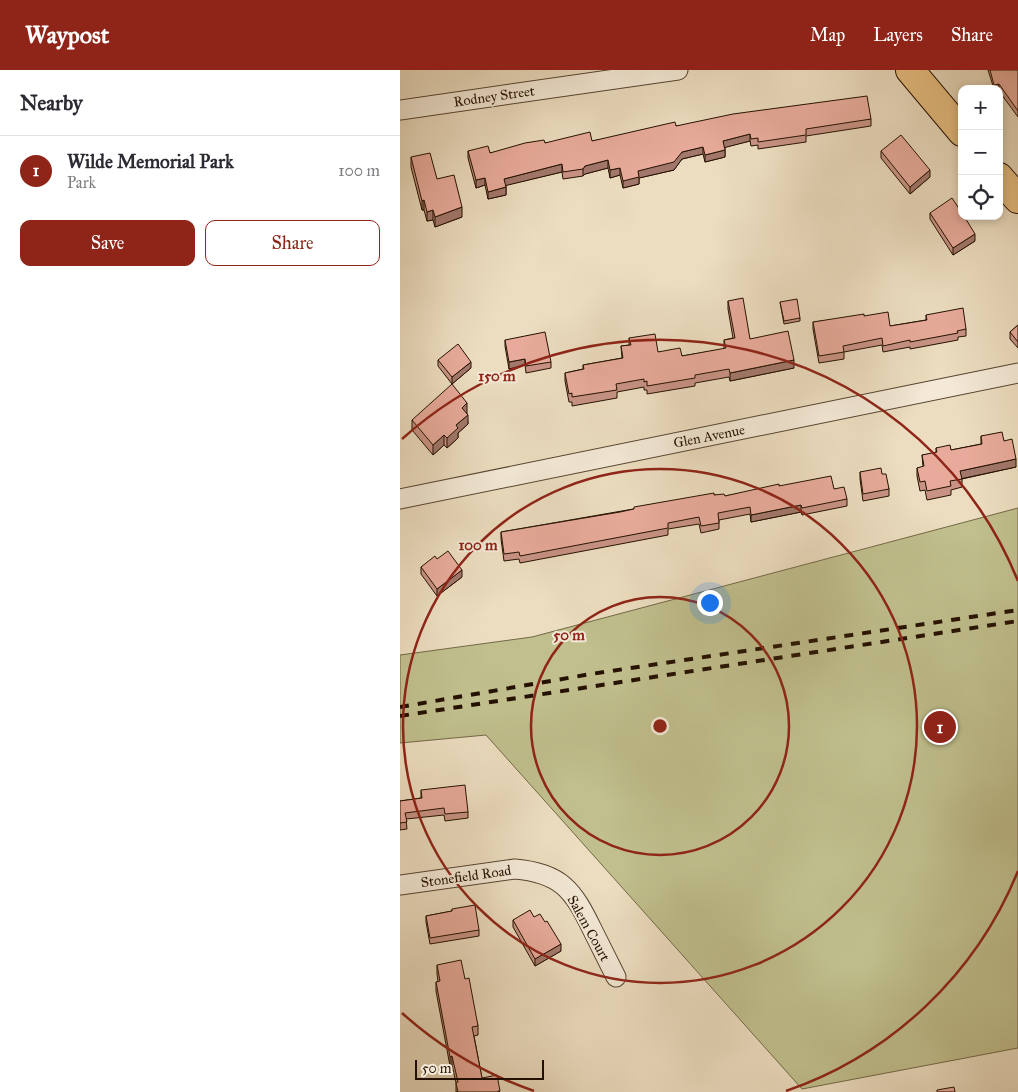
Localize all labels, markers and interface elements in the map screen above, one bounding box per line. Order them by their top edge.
text: Waypost [25,20,109,50]
text: Map [810,24,845,46]
text: Layers [873,24,923,46]
text: Share [951,24,993,46]
street label: Rodney Street [452,82,536,111]
map controls [958,85,1003,220]
button: + [958,85,1003,130]
text: Nearby [20,90,83,116]
button: − [958,130,1003,175]
text: Wilde Memorial Park [67,150,234,173]
text: 1 [33,161,39,180]
text: 100 m [338,161,380,180]
text: Park [67,173,96,192]
button: locate [958,175,1003,220]
button: Save [20,220,195,266]
button: Share [205,220,380,266]
text: 150 m [478,367,516,385]
street label: Glen Avenue [672,421,746,452]
text: 100 m [458,536,498,554]
your location [697,590,723,616]
text: 50 m [553,626,585,644]
pin: 1 [924,708,956,746]
centre of rings [651,717,669,735]
street label: Stonefield Road [420,862,512,891]
street label: Salem Court [564,892,614,964]
scale bar [415,1057,544,1080]
text: 50 m [422,1060,451,1077]

